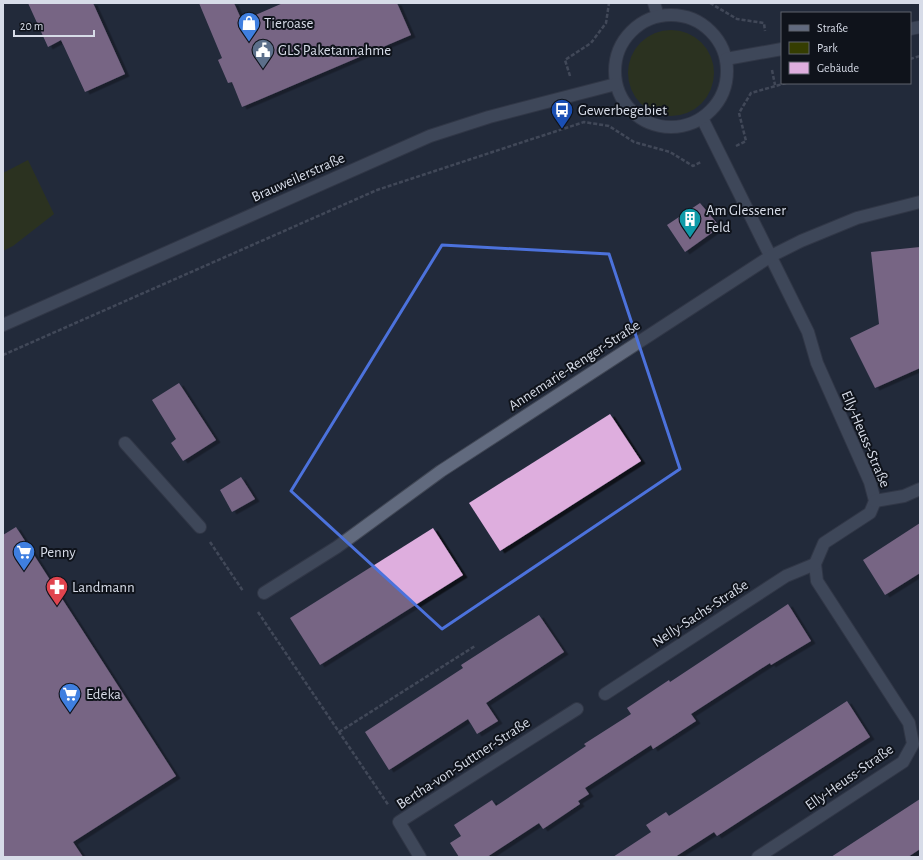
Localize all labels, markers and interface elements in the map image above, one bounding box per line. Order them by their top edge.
shop icon: Tieroase [236,10,262,43]
scale bar [14,12,94,38]
legend [781,12,911,84]
place label: Tieroase [264,16,314,31]
text: 20 m [20,20,43,32]
text: Straße [817,22,848,34]
public building icon: GLS Paketannahme [250,37,276,70]
text: Park [817,42,838,54]
place label: GLS Paketannahme [278,43,391,58]
text: Gebäude [817,62,859,74]
bus stop icon: Gewerbegebiet [549,97,575,130]
place label: Gewerbegebiet [578,103,667,118]
street label: Brauweilerstraße [249,150,347,205]
place label: Am Glessener Feld [706,203,786,235]
building icon: Am Glessener Feld [677,206,703,239]
street label: Annemarie-Renger-Straße [506,317,643,413]
street label: Elly-Heuss-Straße [838,389,893,490]
supermarket icon: Penny [11,539,37,572]
place label: Penny [40,545,76,560]
pharmacy icon: Landmann [44,574,70,607]
street label: Nelly-Sachs-Straße [650,577,751,650]
place label: Landmann [72,580,135,595]
supermarket icon: Edeka [57,681,83,714]
place label: Edeka [86,687,121,702]
street label: Bertha-von-Suttner-Straße [394,715,533,812]
street label: Elly-Heuss-Straße [803,741,896,813]

